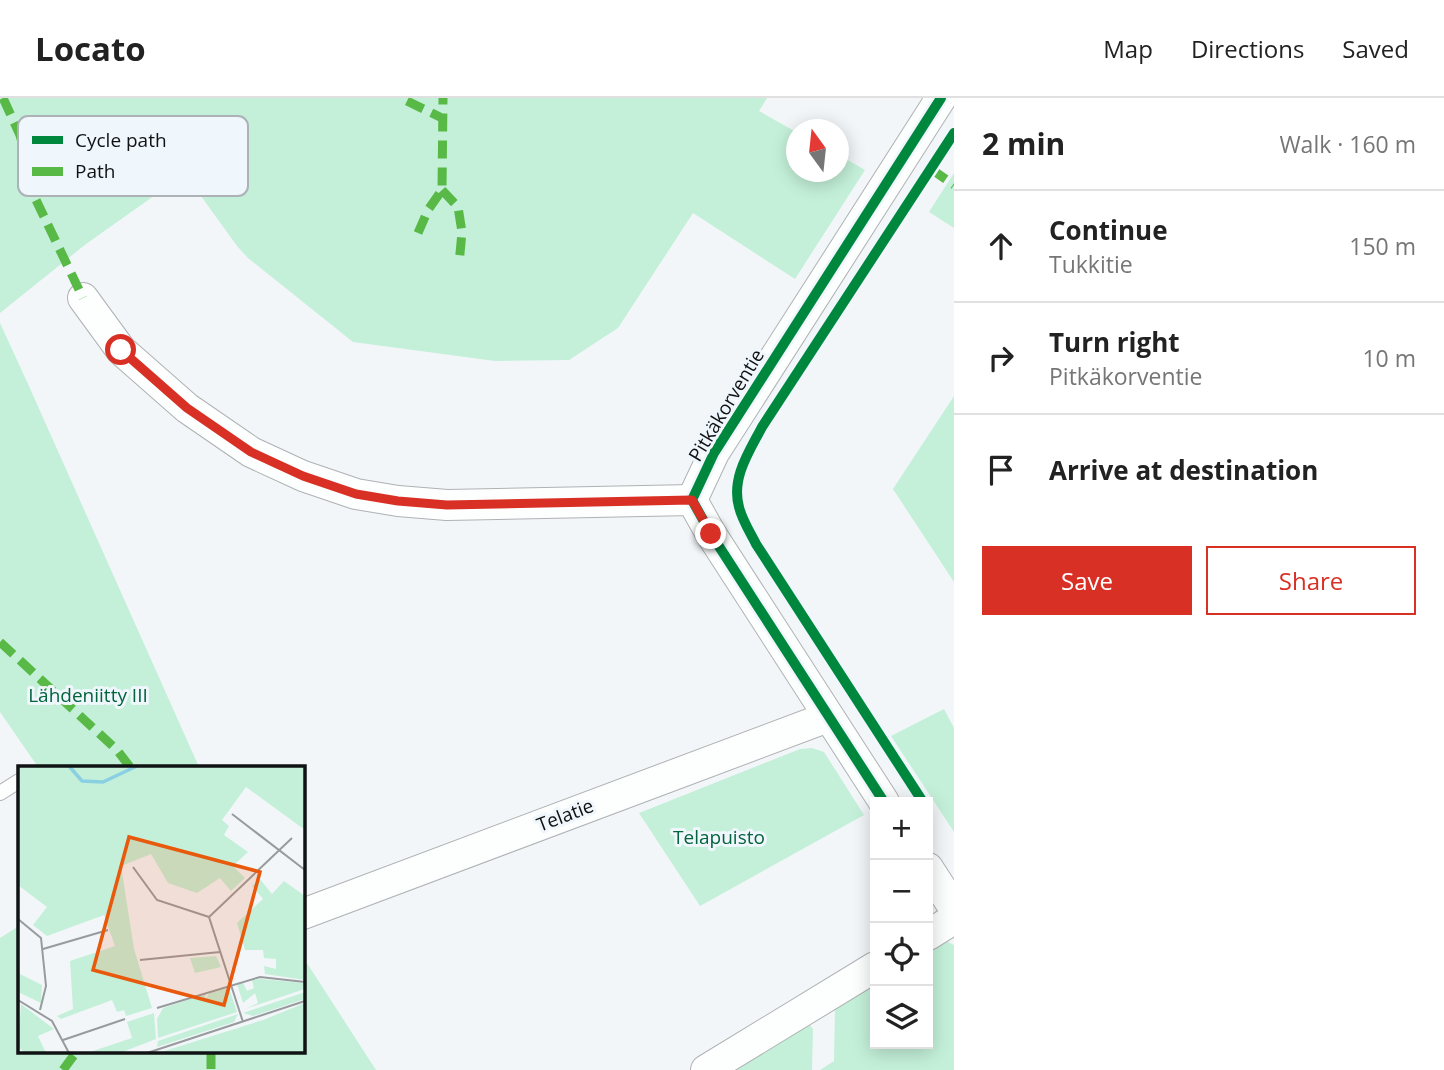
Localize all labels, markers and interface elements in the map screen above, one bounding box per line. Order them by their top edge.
text: Locato [35,26,146,71]
text: Map [1103,32,1153,65]
text: Directions [1191,32,1304,65]
text: Saved [1342,32,1409,65]
legend [18,116,248,196]
north arrow [786,119,849,182]
text: 2 min [982,123,1065,164]
text: Cycle path [75,127,167,153]
text: Walk · 160 m [1279,128,1416,160]
text: Path [75,158,115,184]
text: Continue [1049,212,1168,248]
icon: ahead [982,227,1020,265]
text: 150 m [1349,230,1416,262]
text: Tukkitie [1049,248,1133,280]
text: Turn right [1049,324,1180,360]
route start [105,334,136,365]
icon: right [982,339,1020,377]
text: 10 m [1362,342,1416,374]
street label: Pitkäkorventie [682,344,770,466]
text: Pitkäkorventie [1049,360,1202,392]
icon: arrive [982,451,1020,489]
text: Arrive at destination [1049,452,1318,488]
route end [695,518,726,549]
button: Save [982,546,1192,615]
button: Share [1206,546,1416,615]
park label: Lähdeniitty III [28,682,148,708]
inset map [18,766,304,1052]
street label: Telatie [533,792,597,838]
map controls [870,797,933,1049]
button: + [870,797,933,860]
park label: Telapuisto [673,824,765,850]
button: − [870,860,933,923]
button: locate [870,923,933,986]
button: layers [870,986,933,1049]

